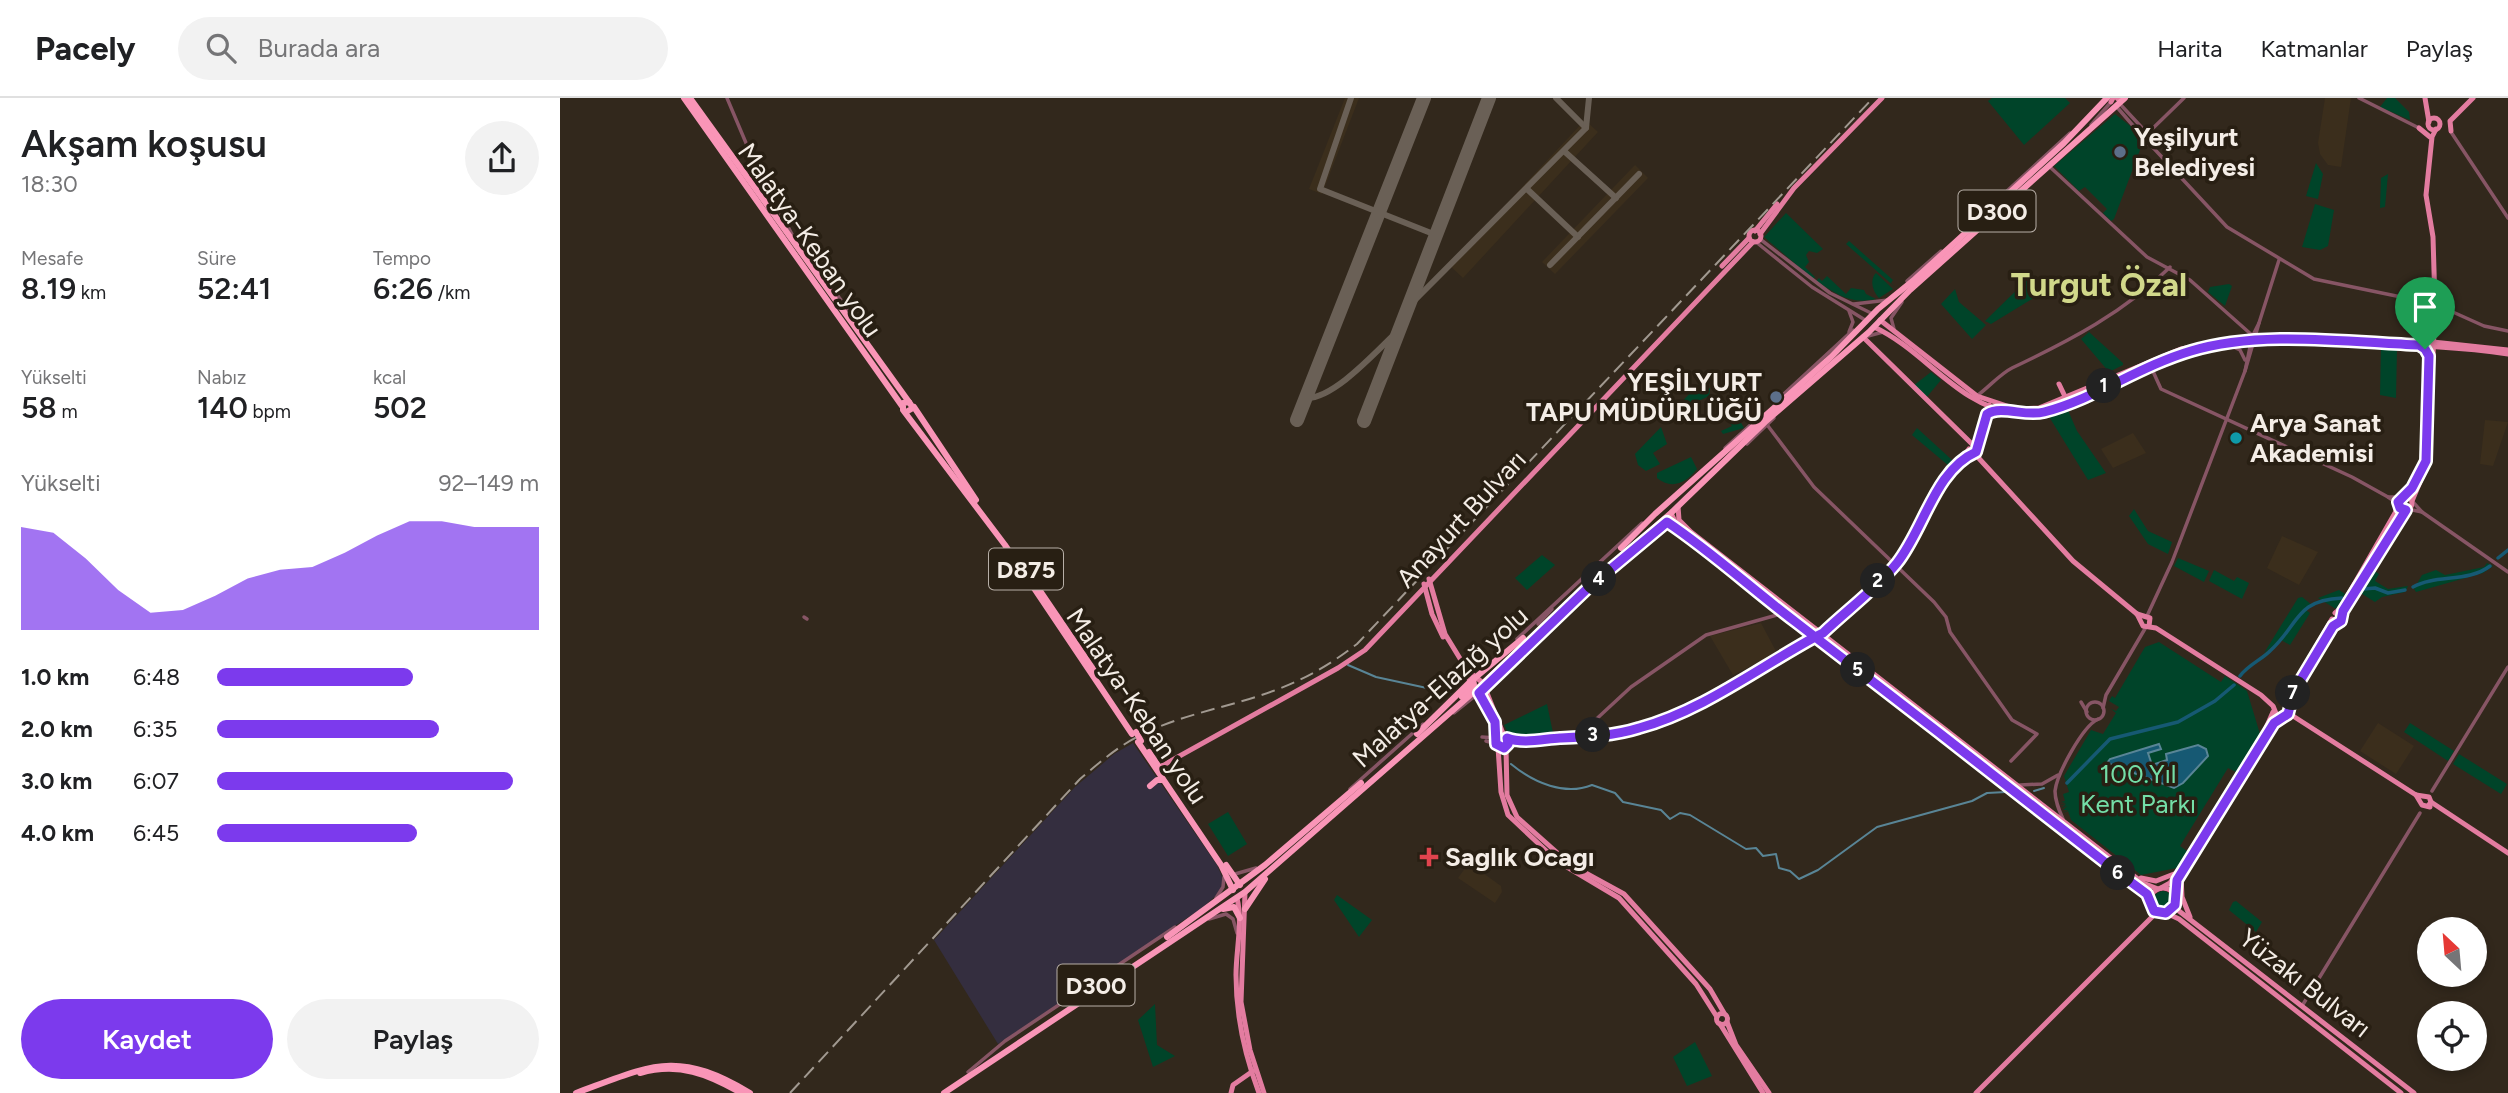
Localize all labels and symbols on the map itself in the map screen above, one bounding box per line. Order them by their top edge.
place label: Yeşilyurt Belediyesi [2134,121,2255,183]
street label: Malatya-Keban yolu [731,137,889,343]
marker: Yeşilyurt Belediyesi [2112,144,2128,160]
road number: D300 [1958,190,2036,232]
district label: Turgut Özal [2011,265,2187,304]
pin [2395,277,2455,349]
place label: YEŞİLYURT TAPU MÜDÜRLÜĞÜ [1526,366,1762,428]
pin: 1 [2086,368,2122,404]
marker: YEŞİLYURT TAPU MÜDÜRLÜĞÜ [1768,389,1784,405]
place label: Arya Sanat Akademisi [2250,407,2382,469]
marker: Arya Sanat Akademisi [2228,430,2244,446]
street label: Anayurt Bulvarı [1389,444,1533,594]
road number: D875 [989,548,1063,590]
pin: 4 [1581,561,1616,596]
pin: 2 [1860,564,1896,598]
street label: Malatya-Elazığ yolu [1346,600,1534,774]
street label: Malatya-Keban yolu [1060,602,1214,810]
pin: 5 [1840,652,1876,688]
pin: 7 [2276,676,2310,710]
pin: 3 [1576,718,1610,752]
park label: 100.Yıl Kent Parkı [2080,758,2196,820]
place label: Saglık Ocagı [1445,841,1595,873]
marker: Saglık Ocagı [1419,847,1439,867]
pin: 6 [2100,856,2136,890]
north arrow [2417,917,2487,987]
street label: Yüzakı Bulvarı [2233,922,2377,1044]
road number: D300 [1058,964,1134,1006]

